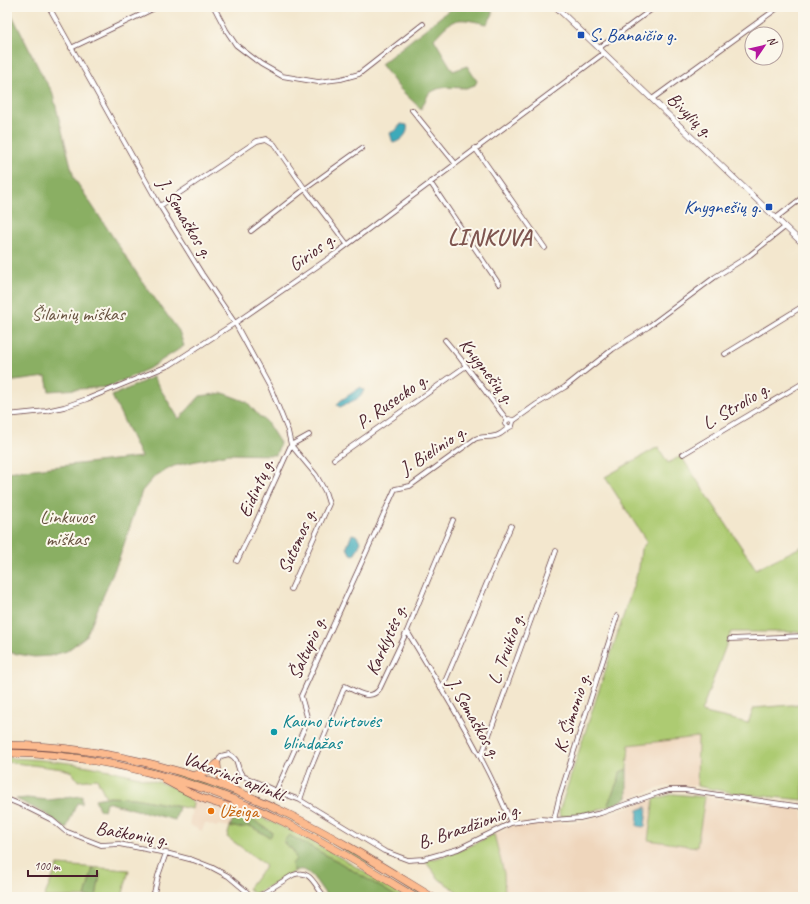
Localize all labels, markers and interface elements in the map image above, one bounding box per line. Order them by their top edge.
place label: S. Banaičio g. [589,23,677,47]
north arrow [744,26,784,66]
marker: S. Banaičio g. [576,30,586,40]
text: N [765,33,781,49]
street label: Bivylių g. [662,87,718,143]
street label: J. Semaškos g. [151,173,218,263]
place label: Knygnešių g. [684,195,761,219]
marker: Knygnešių g. [764,202,774,212]
district label: LINKUVA [448,223,534,252]
street label: Girios g. [284,227,340,277]
park label: Šilainių miškas [31,302,126,326]
street label: Knygnešių g. [454,333,520,409]
street label: P. Rusecko g. [352,368,433,434]
street label: L. Strolio g. [698,376,774,435]
street label: J. Bielinio g. [394,419,471,481]
street label: Eidintų g. [233,455,280,521]
park label: Linkuvos miškas [40,505,96,551]
street label: Sutemos g. [272,505,322,577]
street label: Karklytės g. [360,601,412,679]
street label: L. Truikio g. [482,610,530,688]
street label: Šaltupio g. [282,612,332,683]
street label: K. Šimonio g. [548,670,596,756]
street label: J. Semaškos g. [441,672,507,763]
place label: Kauno tvirtovės blindažas [282,709,383,755]
marker: Kauno tvirtovės blindažas [269,727,279,737]
street label: Vakarinis aplinkl. [180,746,290,808]
street label: B. Brazdžionio g. [415,797,524,855]
place label: Užeiga [219,799,261,823]
marker: Užeiga [206,806,216,816]
street label: Bačkonių g. [94,816,170,852]
scale bar [28,852,97,878]
text: 100 m [34,858,61,874]

